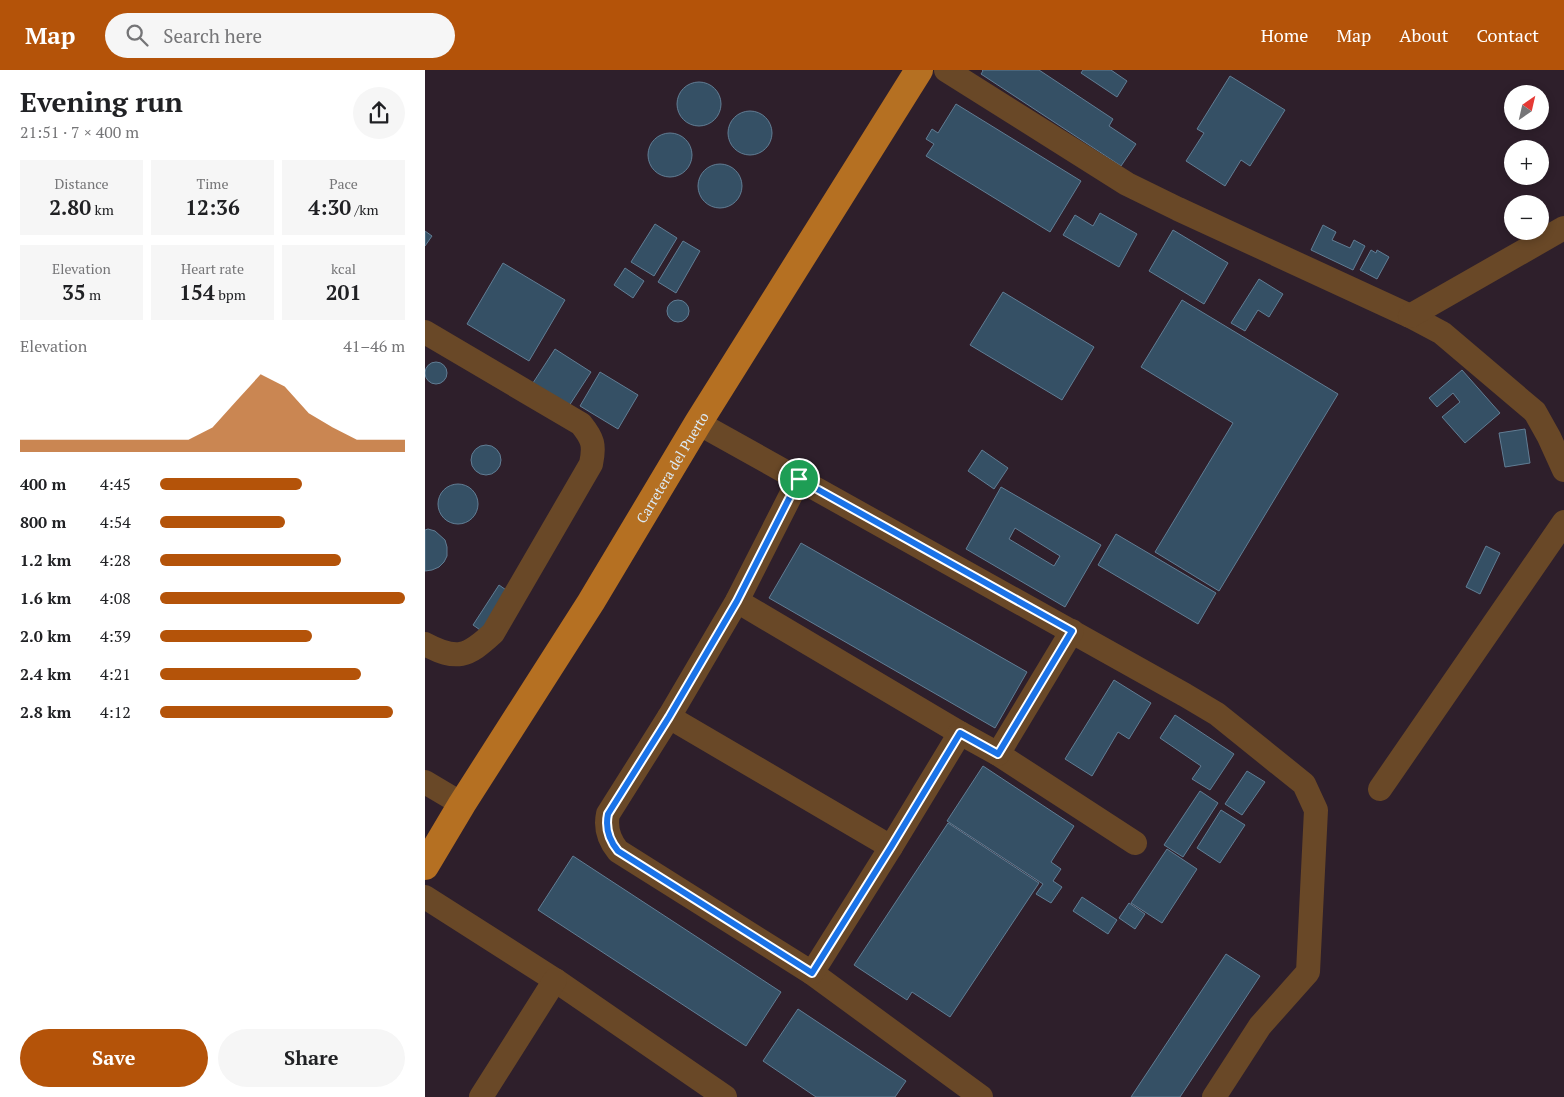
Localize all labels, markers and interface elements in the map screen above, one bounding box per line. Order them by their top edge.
search box [105,13,455,58]
text: Map [25,19,75,51]
icon: search [123,21,151,49]
text: Search here [163,23,262,48]
text: Home [1261,23,1308,47]
text: Map [1336,23,1371,47]
text: About [1399,23,1448,47]
text: Contact [1476,23,1539,47]
text: Evening run [20,83,183,120]
north arrow [1504,85,1549,130]
map controls [1504,85,1549,240]
button: share [353,87,405,139]
text: 21:51 · 7 × 400 m [20,121,139,143]
button: + [1504,140,1549,185]
text: Distance [54,174,109,193]
text: Time [196,174,229,193]
text: Pace [329,174,358,193]
text: 2.80 [49,193,91,221]
text: 12:36 [185,193,240,221]
text: 4:30 [308,193,351,221]
button: − [1504,195,1549,240]
text: km [91,200,114,219]
text: /km [351,200,379,219]
text: Elevation [52,259,111,278]
text: Heart rate [181,259,244,278]
text: kcal [331,259,356,278]
text: 35 [62,278,86,306]
text: 154 [179,278,215,306]
text: 201 [326,278,361,306]
text: m [86,285,101,304]
text: bpm [215,285,246,304]
text: Elevation [20,335,87,357]
text: 41–46 m [343,335,405,357]
street label: Carretera del Puerto [631,408,712,526]
pin [778,458,820,500]
icon: arrive [785,465,813,493]
text: 400 m [20,473,66,495]
text: 4:45 [100,473,131,495]
text: 800 m [20,511,66,533]
text: 4:54 [100,511,131,533]
text: 1.2 km [20,549,71,571]
text: 4:28 [100,549,131,571]
text: 1.6 km [20,587,71,609]
text: 4:08 [100,587,131,609]
text: 2.0 km [20,625,71,647]
text: 4:39 [100,625,131,647]
text: 2.4 km [20,663,71,685]
text: 4:21 [100,663,131,685]
text: 2.8 km [20,701,71,723]
text: 4:12 [100,701,131,723]
button: Save [20,1029,208,1087]
button: Share [218,1029,405,1087]

